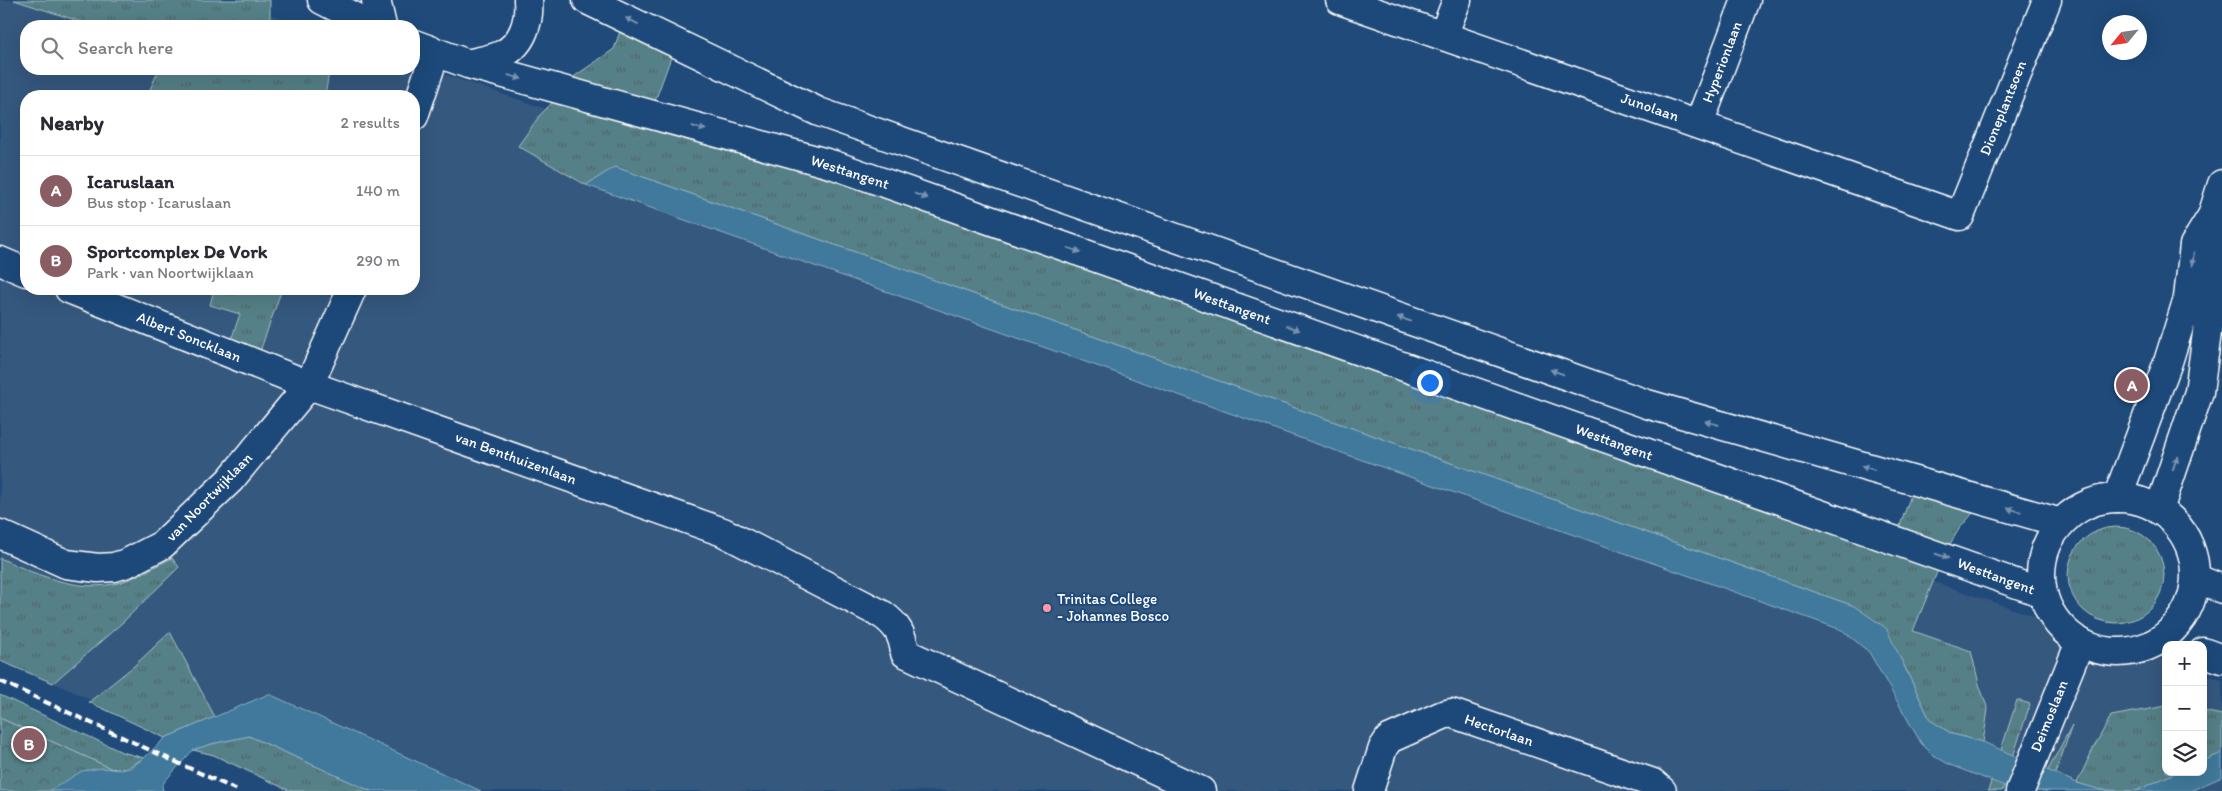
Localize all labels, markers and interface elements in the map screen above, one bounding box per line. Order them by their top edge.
north arrow [2102,15,2147,60]
one-way arrow [625,17,639,25]
street label: Hyperionlaan [1698,18,1746,105]
search box [20,20,420,75]
icon: search [38,34,66,62]
text: Search here [78,36,173,59]
street label: Dioneplantsoen [1976,57,2030,158]
one-way arrow [508,74,523,82]
street label: Junolaan [1619,89,1682,125]
text: Nearby [40,110,104,135]
text: 2 results [340,113,400,132]
one-way arrow [691,124,706,132]
street label: Westtangent [809,151,892,193]
text: Icaruslaan [87,170,174,193]
text: A [51,181,61,200]
text: 140 m [356,181,400,200]
text: Bus stop · Icaruslaan [87,193,231,212]
one-way arrow [913,193,928,200]
text: Sportcomplex De Vork [87,240,267,263]
one-way arrow [1067,246,1082,254]
text: B [51,251,61,270]
text: 290 m [356,251,400,270]
one-way arrow [2188,252,2196,268]
text: Park · van Noortwijklaan [87,263,254,282]
street label: Westtangent [1191,284,1274,328]
street label: Albert Soncklaan [134,308,244,366]
one-way arrow [1396,315,1411,323]
one-way arrow [1286,324,1301,332]
pin: A [2116,366,2148,404]
one-way arrow [1550,368,1565,376]
your location [1417,370,1443,396]
one-way arrow [1704,418,1719,426]
street label: Westtangent [1573,420,1656,464]
street label: van Benthuizenlaan [453,428,580,488]
street label: van Noortwijklaan [162,449,256,545]
one-way arrow [2172,456,2179,471]
one-way arrow [1860,463,1875,471]
one-way arrow [2007,505,2022,513]
one-way arrow [1935,552,1950,560]
street label: Westtangent [1955,554,2038,598]
place label: Trinitas College - Johannes Bosco [1057,590,1169,625]
marker: Trinitas College - Johannes Bosco [1041,602,1053,614]
map controls [2162,641,2207,776]
button: + [2162,641,2207,686]
street label: Deimoslaan [2026,677,2072,754]
button: − [2162,686,2207,731]
street label: Hectorlaan [1462,710,1536,750]
pin: B [13,725,45,763]
button: layers [2162,731,2207,776]

